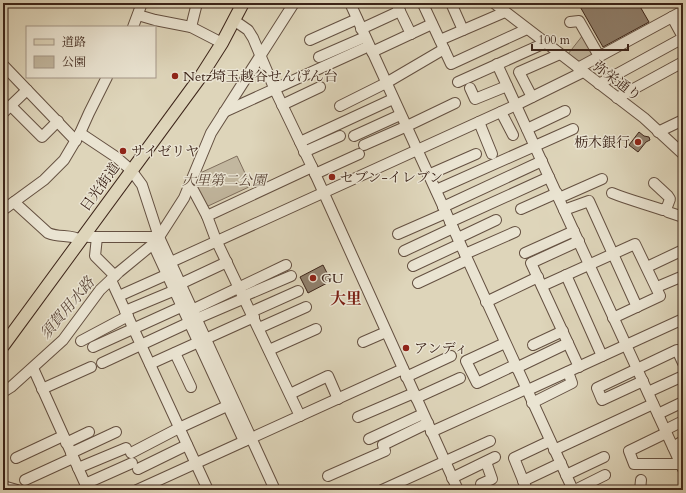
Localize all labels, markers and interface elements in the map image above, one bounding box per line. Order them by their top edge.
legend [26,26,156,78]
scale bar [532,26,628,52]
text: 100 m [538,32,571,48]
text: 道路 [62,34,86,50]
text: 公園 [62,54,86,70]
street label: 弥栄通り [589,57,645,105]
place label: Netz埼玉越谷せんげん台 [183,67,338,86]
marker: Netz埼玉越谷せんげん台 [170,71,180,81]
place label: 栃木銀行 [574,133,630,152]
marker: 栃木銀行 [633,137,643,147]
place label: サイゼリヤ [131,142,199,161]
marker: サイゼリヤ [118,146,128,156]
street label: 日光街道 [76,159,124,215]
place label: セブン-イレブン [340,168,443,187]
park label: 大里第二公園 [182,171,268,190]
marker: セブン-イレブン [327,172,337,182]
place label: GU [321,269,344,288]
water label: 須賀用水路 [35,272,99,343]
marker: GU [308,273,318,283]
district label: 大里 [330,288,362,310]
place label: アンディ [414,339,468,358]
marker: アンディ [401,343,411,353]

